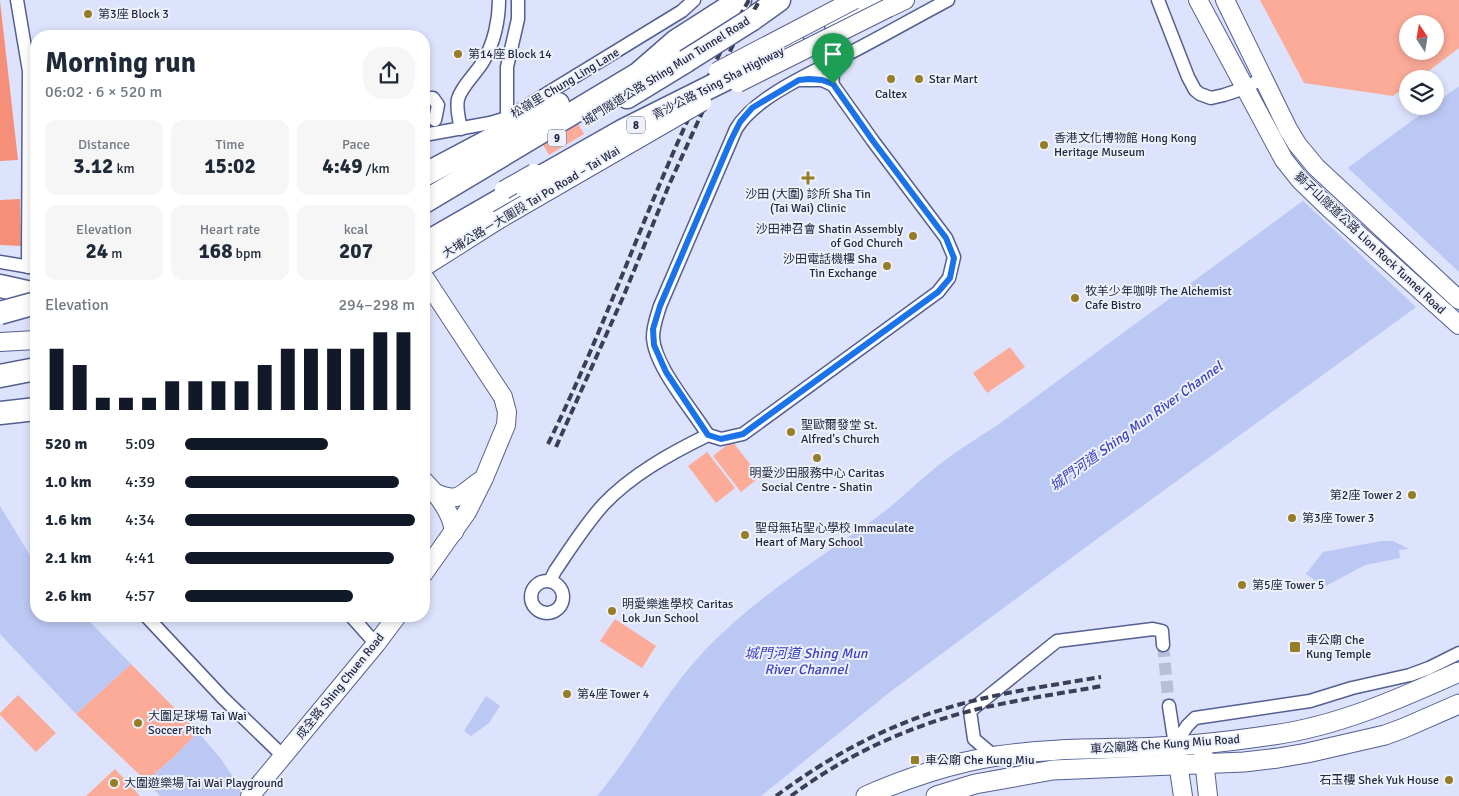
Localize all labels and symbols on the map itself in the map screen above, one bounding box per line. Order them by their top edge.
place label: 第3座 Block 3 [98,7,169,22]
marker: 第3座 Block 3 [82,8,94,20]
street label: 城門隧道公路 Shing Mun Tunnel Road [580,14,753,129]
north arrow [1399,15,1444,60]
pin [812,33,854,84]
street label: 青沙公路 Tsing Sha Highway [650,44,787,123]
street label: 松嶺里 Chung Ling Lane [508,45,622,122]
place label: 第14座 Block 14 [468,47,552,62]
marker: 第14座 Block 14 [452,48,464,60]
place label: Star Mart [929,72,978,87]
marker: Caltex [885,73,897,85]
marker: Star Mart [913,73,925,85]
place label: Caltex [875,87,908,102]
road number: 8 [627,116,645,134]
road number: 9 [548,130,566,146]
place label: 香港文化博物館 Hong Kong Heritage Museum [1054,131,1197,160]
marker: 香港文化博物館 Hong Kong Heritage Museum [1038,139,1050,151]
street label: 大埔公路－大圍段 Tai Po Road – Tai Wai [440,143,623,262]
street label: 獅子山隧道公路 Lion Rock Tunnel Road [1291,169,1448,318]
marker: 沙田 (大圍) 診所 Sha Tin (Tai Wai) Clinic [801,171,815,185]
place label: 沙田 (大圍) 診所 Sha Tin (Tai Wai) Clinic [745,187,871,216]
place label: 沙田神召會 Shatin Assembly of God Church [756,222,903,251]
marker: 沙田神召會 Shatin Assembly of God Church [907,230,919,242]
place label: 沙田電話機樓 Sha Tin Exchange [783,252,877,281]
marker: 沙田電話機樓 Sha Tin Exchange [881,260,893,272]
place label: 牧羊少年咖啡 The Alchemist Cafe Bistro [1085,284,1232,313]
marker: 牧羊少年咖啡 The Alchemist Cafe Bistro [1069,292,1081,304]
water label: 城門河道 Shing Mun River Channel [1047,358,1227,495]
place label: 聖歐爾發堂 St. Alfred's Church [801,418,880,447]
marker: 聖歐爾發堂 St. Alfred's Church [785,426,797,438]
marker: 明愛沙田服務中心 Caritas Social Centre - Shatin [811,452,823,464]
place label: 明愛沙田服務中心 Caritas Social Centre - Shatin [749,466,885,495]
place label: 第2座 Tower 2 [1330,488,1402,503]
marker: 第2座 Tower 2 [1406,489,1418,501]
place label: 第3座 Tower 3 [1302,511,1374,526]
marker: 第3座 Tower 3 [1286,512,1298,524]
place label: 聖母無玷聖心學校 Immaculate Heart of Mary School [755,521,914,550]
marker: 聖母無玷聖心學校 Immaculate Heart of Mary School [739,529,751,541]
place label: 第5座 Tower 5 [1252,578,1324,593]
marker: 第5座 Tower 5 [1236,579,1248,591]
place label: 明愛樂進學校 Caritas Lok Jun School [622,597,733,626]
marker: 明愛樂進學校 Caritas Lok Jun School [606,605,618,617]
street label: 成全路 Shing Chuen Road [293,630,388,742]
place label: 車公廟 Che Kung Temple [1306,633,1371,662]
marker: 車公廟 Che Kung Temple [1288,640,1302,654]
water label: 城門河道 Shing Mun River Channel [745,645,868,678]
place label: 第4座 Tower 4 [577,687,650,702]
marker: 第4座 Tower 4 [561,688,573,700]
place label: 大圍足球場 Tai Wai Soccer Pitch [148,709,247,738]
marker: 大圍足球場 Tai Wai Soccer Pitch [132,717,144,729]
street label: 車公廟路 Che Kung Miu Road [1090,732,1240,757]
place label: 車公廟 Che Kung Miu [925,753,1035,768]
marker: 車公廟 Che Kung Miu [909,754,921,766]
place label: 石玉樓 Shek Yuk House [1320,773,1439,788]
marker: 石玉樓 Shek Yuk House [1443,774,1455,786]
place label: 大圍遊樂場 Tai Wai Playground [124,776,283,791]
marker: 大圍遊樂場 Tai Wai Playground [108,777,120,789]

